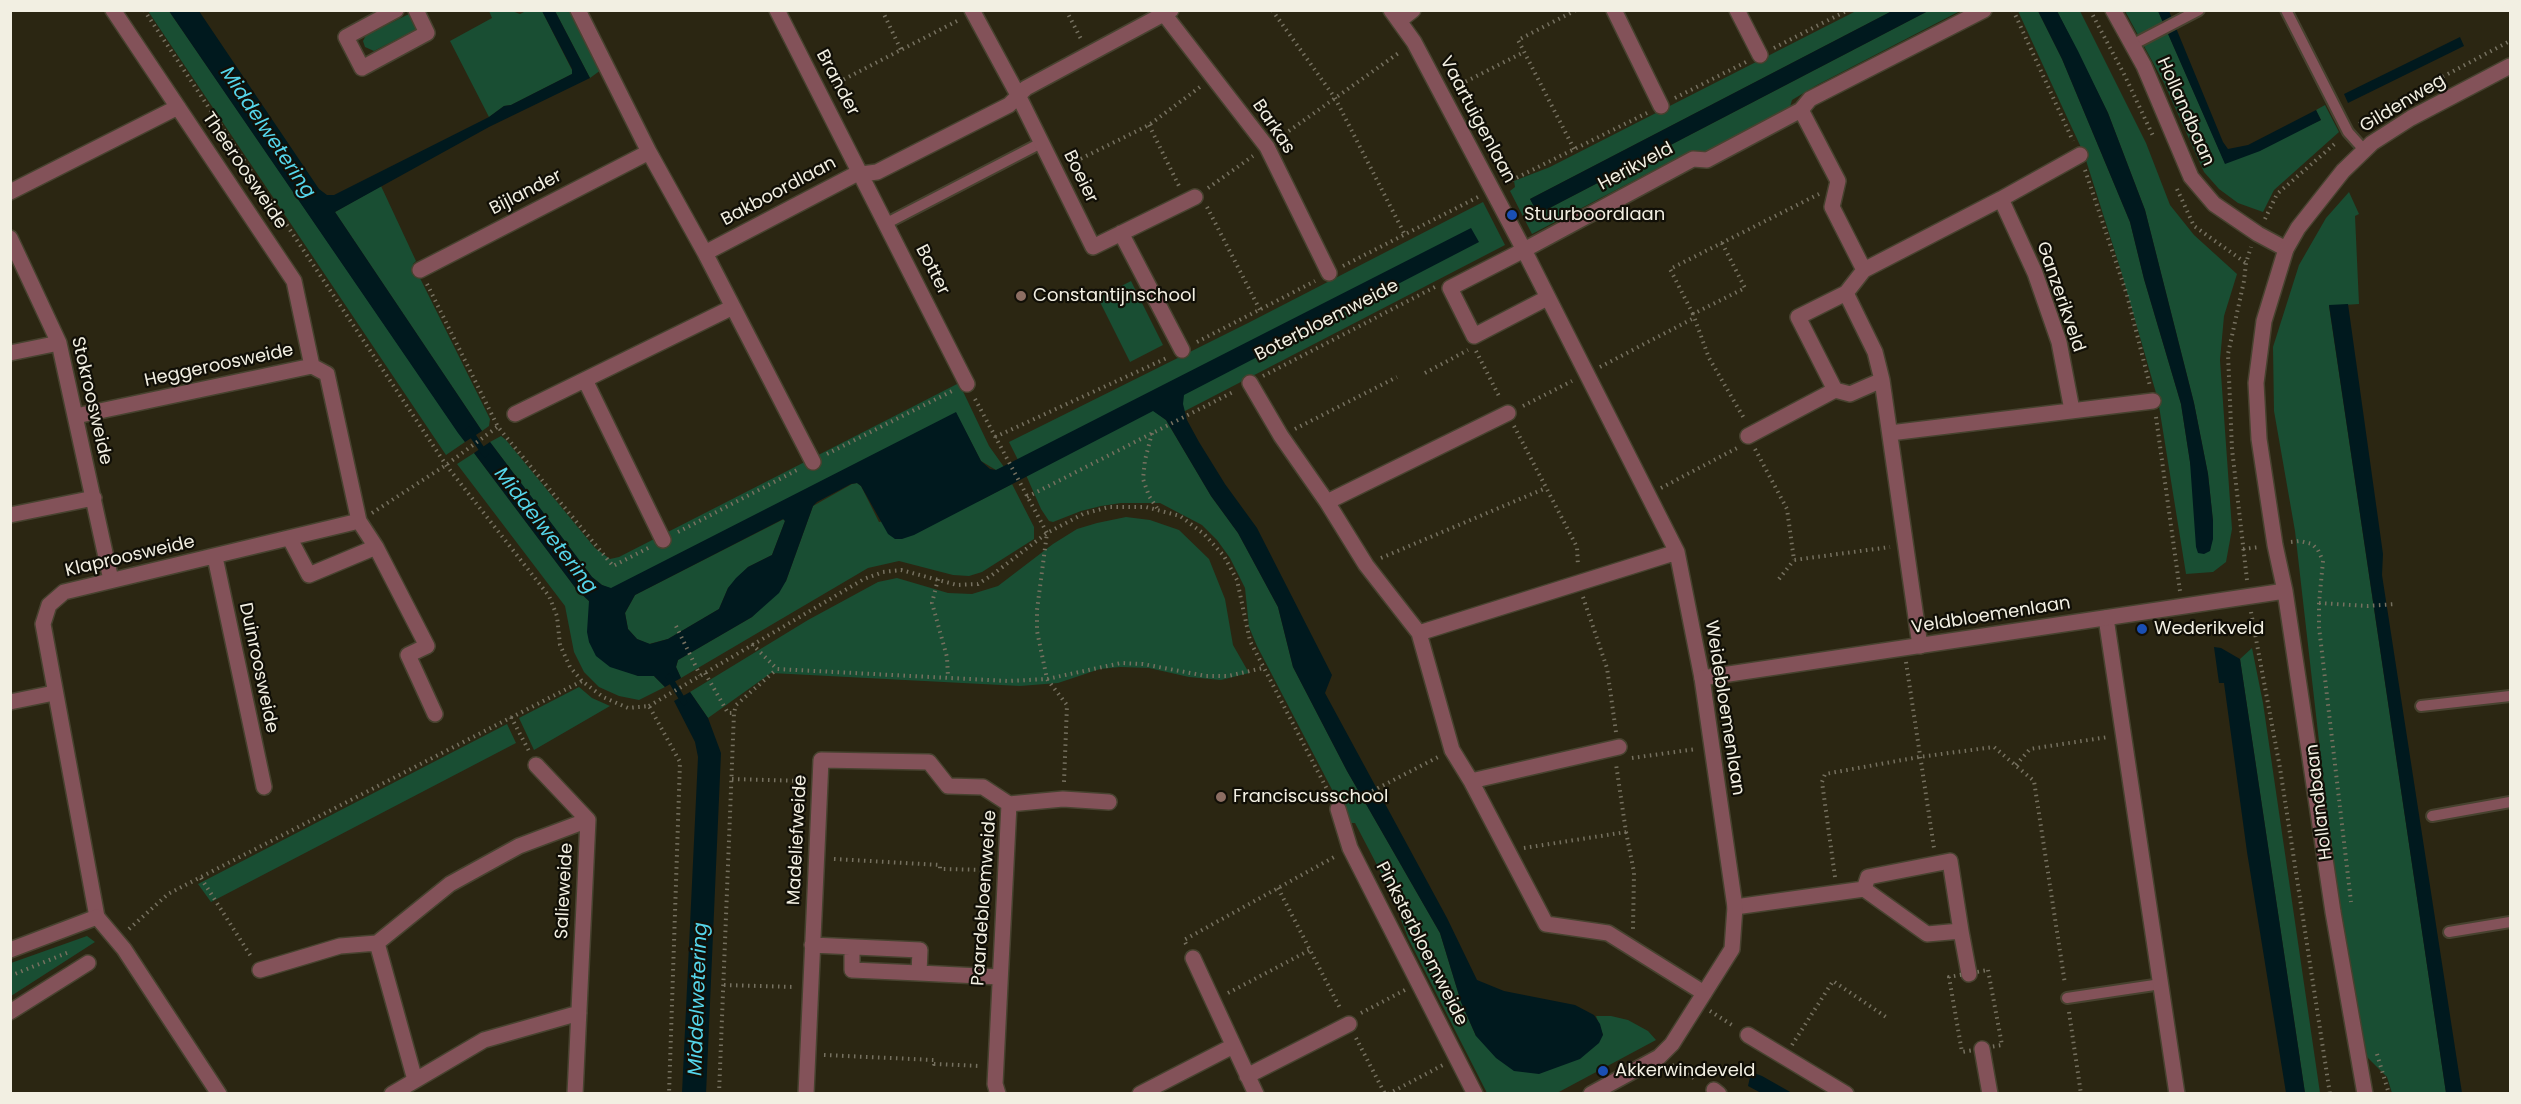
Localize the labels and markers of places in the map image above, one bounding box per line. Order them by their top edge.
place label: Stuurboordlaan [1524,204,1665,226]
marker: Stuurboordlaan [1505,208,1519,222]
place label: Constantijnschool [1033,285,1196,307]
marker: Constantijnschool [1014,289,1028,303]
place label: Wederikveld [2154,618,2264,640]
marker: Wederikveld [2135,622,2149,636]
place label: Franciscusschool [1233,786,1388,808]
marker: Franciscusschool [1214,790,1228,804]
place label: Akkerwindeveld [1615,1060,1755,1082]
marker: Akkerwindeveld [1596,1064,1610,1078]

